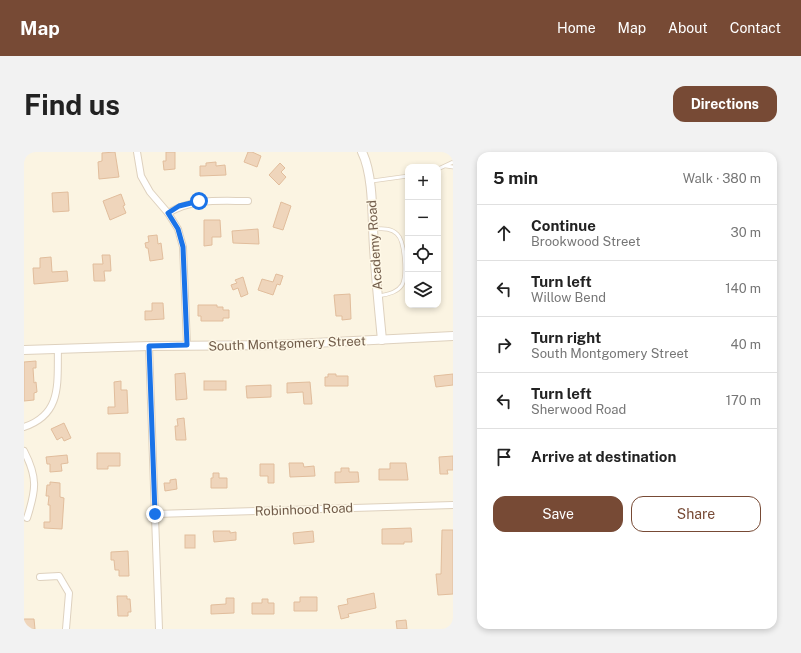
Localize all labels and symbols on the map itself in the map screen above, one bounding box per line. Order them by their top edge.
route start [190,192,208,210]
street label: Academy Road [364,199,385,290]
street label: South Montgomery Street [208,333,366,354]
street label: Robinhood Road [255,500,353,519]
route end [146,505,164,523]

